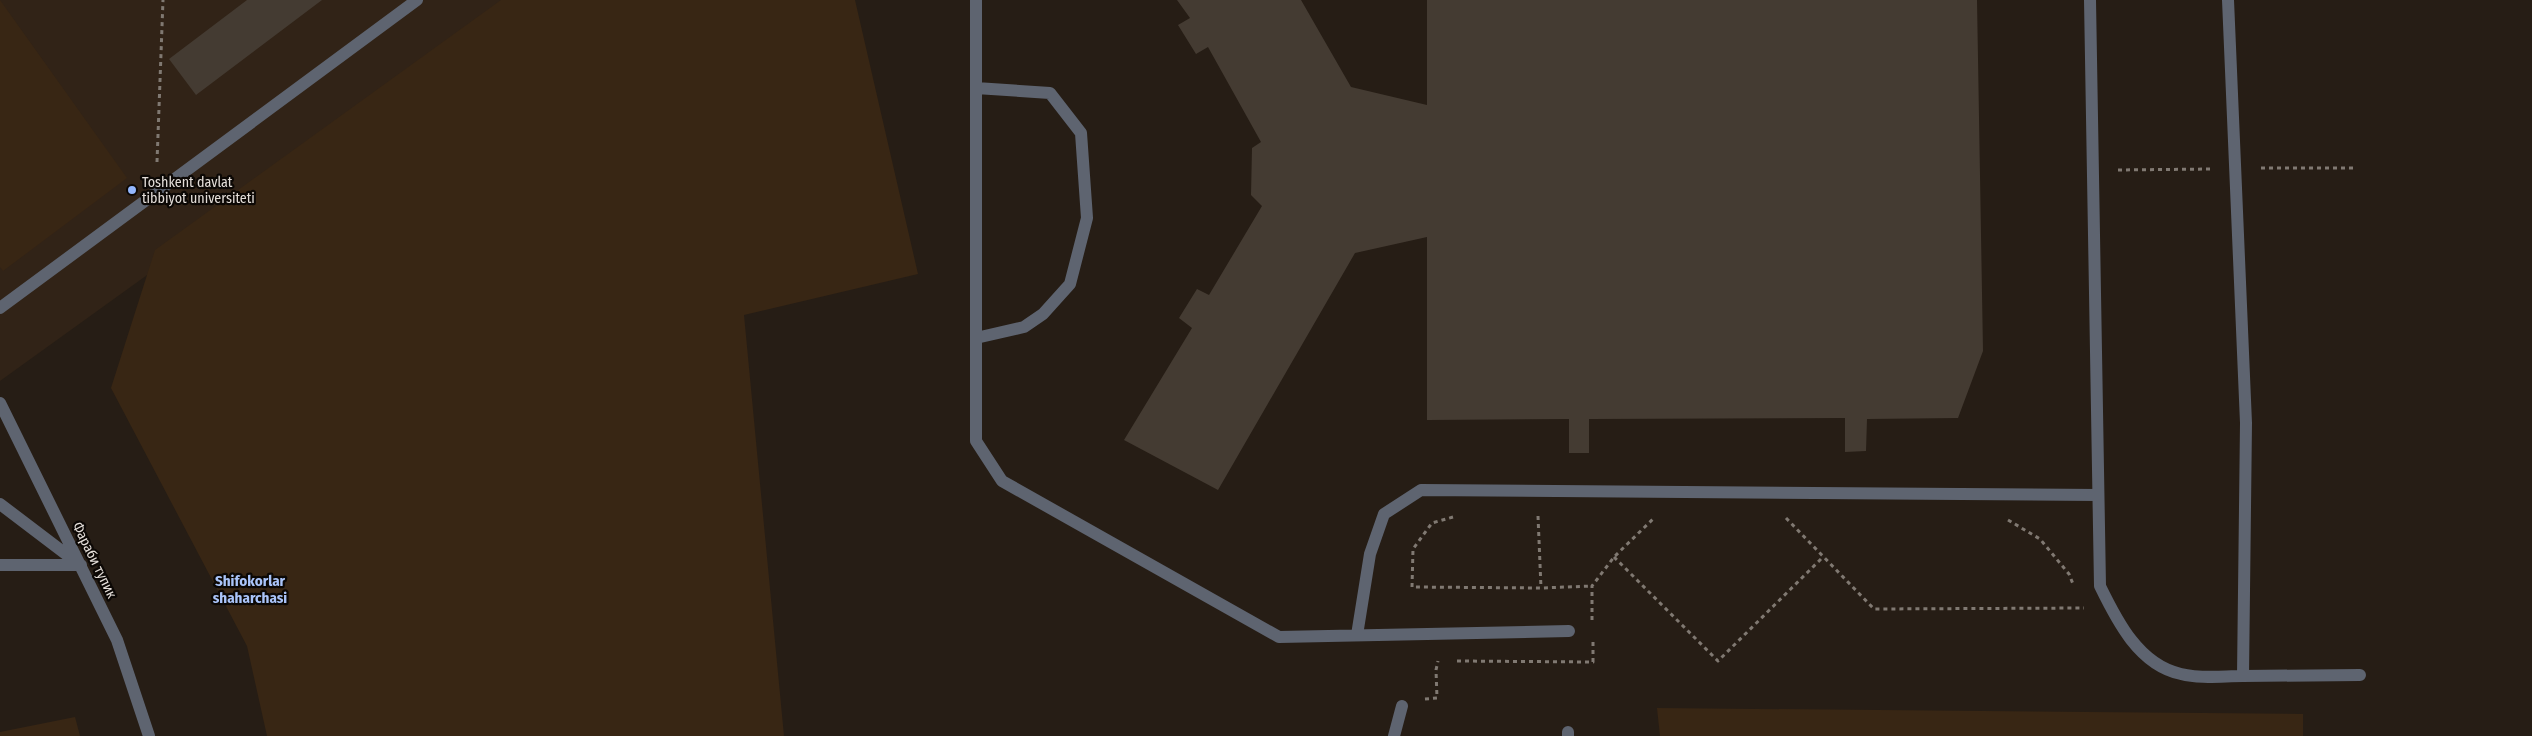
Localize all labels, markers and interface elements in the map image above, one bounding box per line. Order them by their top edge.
place label: Toshkent davlat tibbiyot universiteti [142,174,255,207]
marker: Toshkent davlat tibbiyot universiteti [126,184,138,196]
street label: Фараби тупик [69,519,121,602]
district label: Shifokorlar shaharchasi [213,572,287,607]

